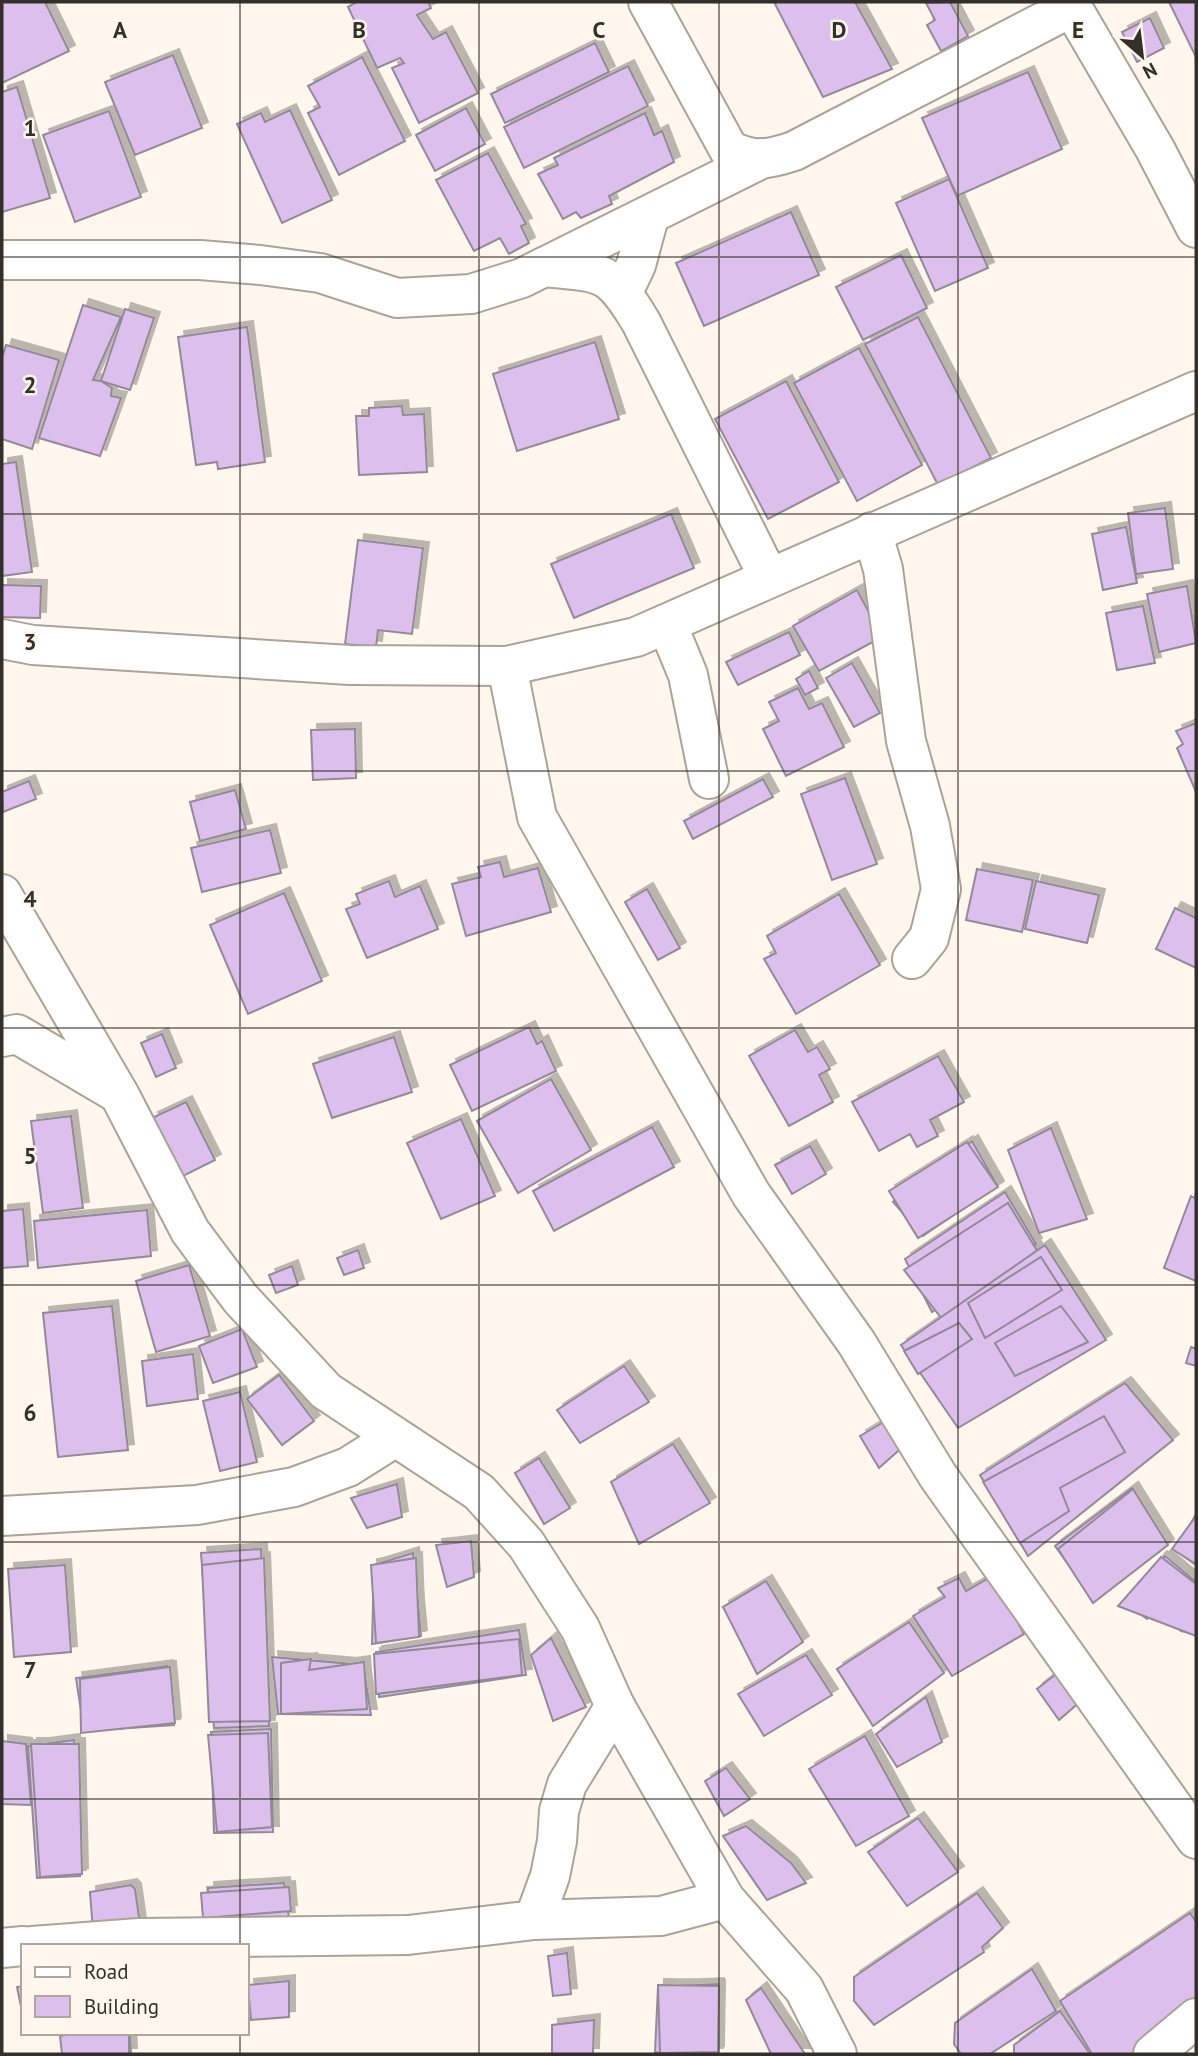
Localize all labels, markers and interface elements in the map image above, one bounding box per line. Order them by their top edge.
text: A [113,15,127,44]
text: B [352,15,366,44]
text: C [593,15,606,44]
text: D [832,15,846,44]
text: E [1072,15,1084,44]
north arrow [1107,21,1177,91]
text: N [1139,57,1161,85]
text: 1 [23,113,37,142]
text: 2 [23,370,37,399]
text: 3 [23,627,37,656]
text: 4 [23,884,37,913]
text: 5 [23,1141,37,1170]
text: 6 [23,1398,37,1427]
text: 7 [23,1655,37,1684]
legend [21,1944,248,2035]
text: Road [84,1958,128,1985]
text: Building [84,1993,159,2020]

